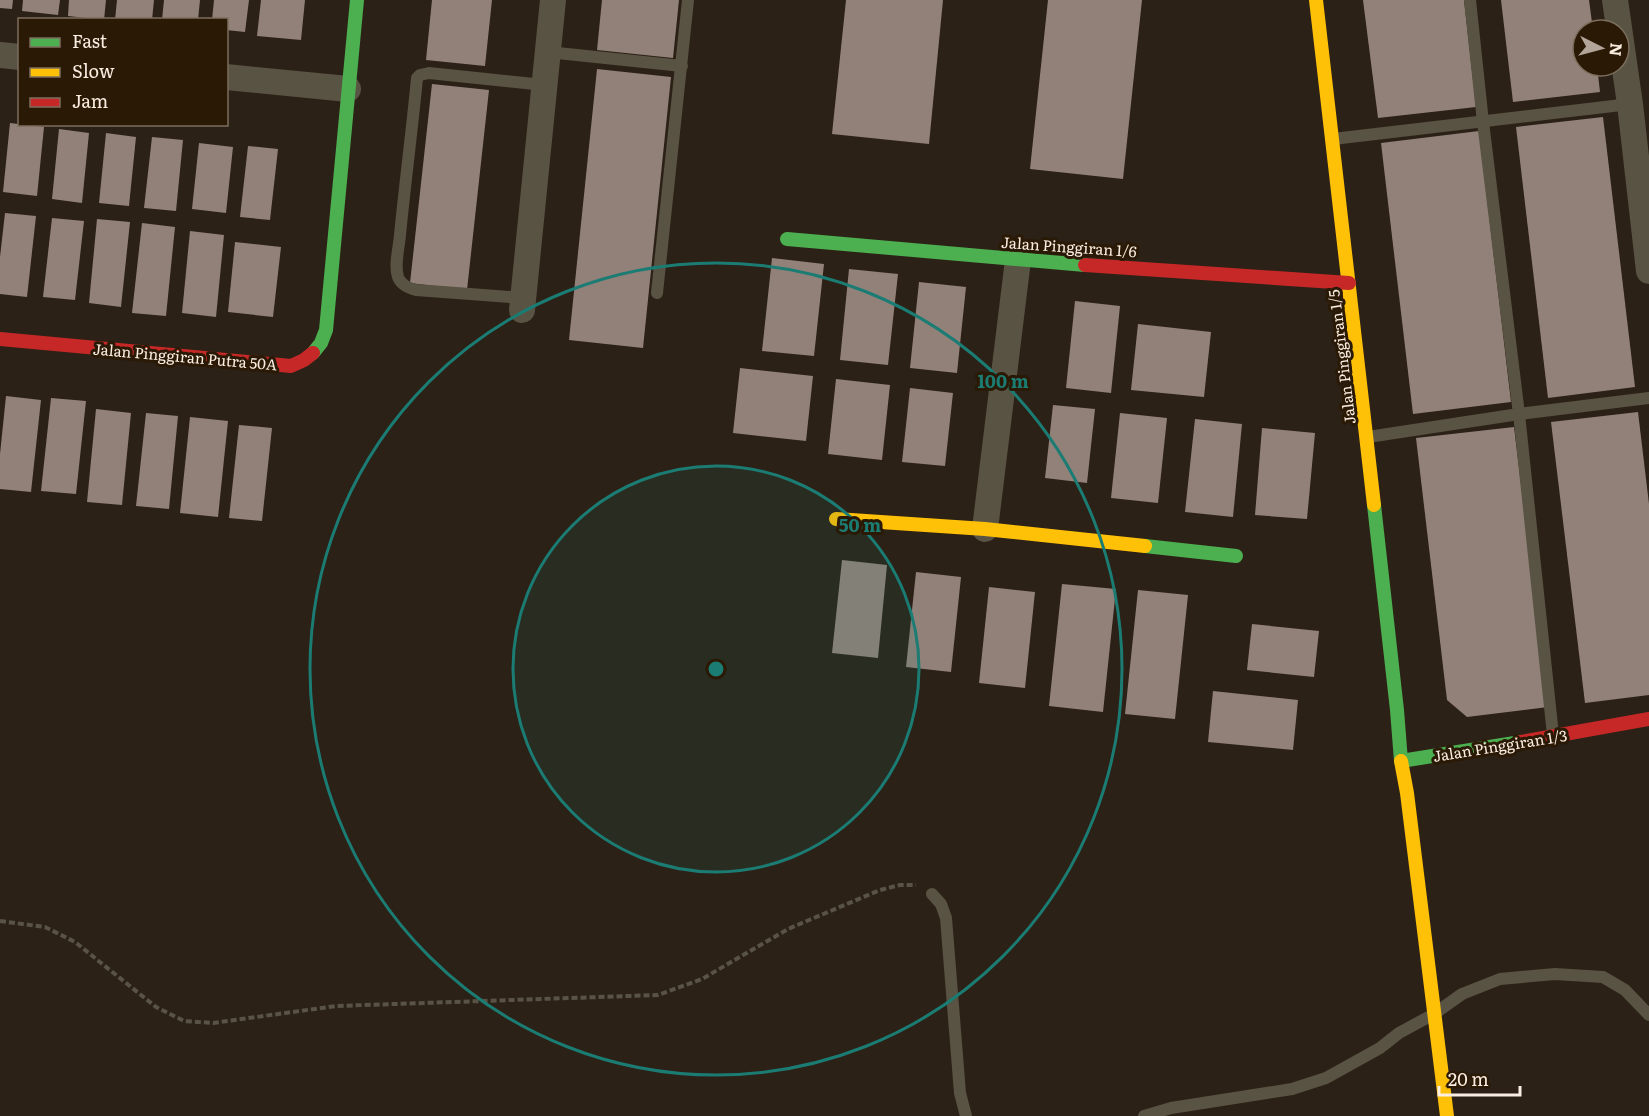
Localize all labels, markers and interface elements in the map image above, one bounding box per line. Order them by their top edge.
legend [18,18,228,126]
north arrow [1571,18,1631,78]
text: Fast [72,27,108,54]
text: N [1604,42,1630,58]
text: Slow [72,57,115,84]
text: Jam [72,87,108,114]
street label: Jalan Pinggiran 1/6 [1000,230,1138,262]
street label: Jalan Pinggiran 1/5 [1321,288,1361,426]
street label: Jalan Pinggiran Putra 50A [92,336,278,376]
text: 100 m [977,367,1029,394]
text: 50 m [839,511,881,538]
centre of rings [706,659,726,679]
street label: Jalan Pinggiran 1/3 [1431,723,1569,767]
scale bar [1439,1059,1520,1097]
text: 20 m [1448,1065,1489,1092]

